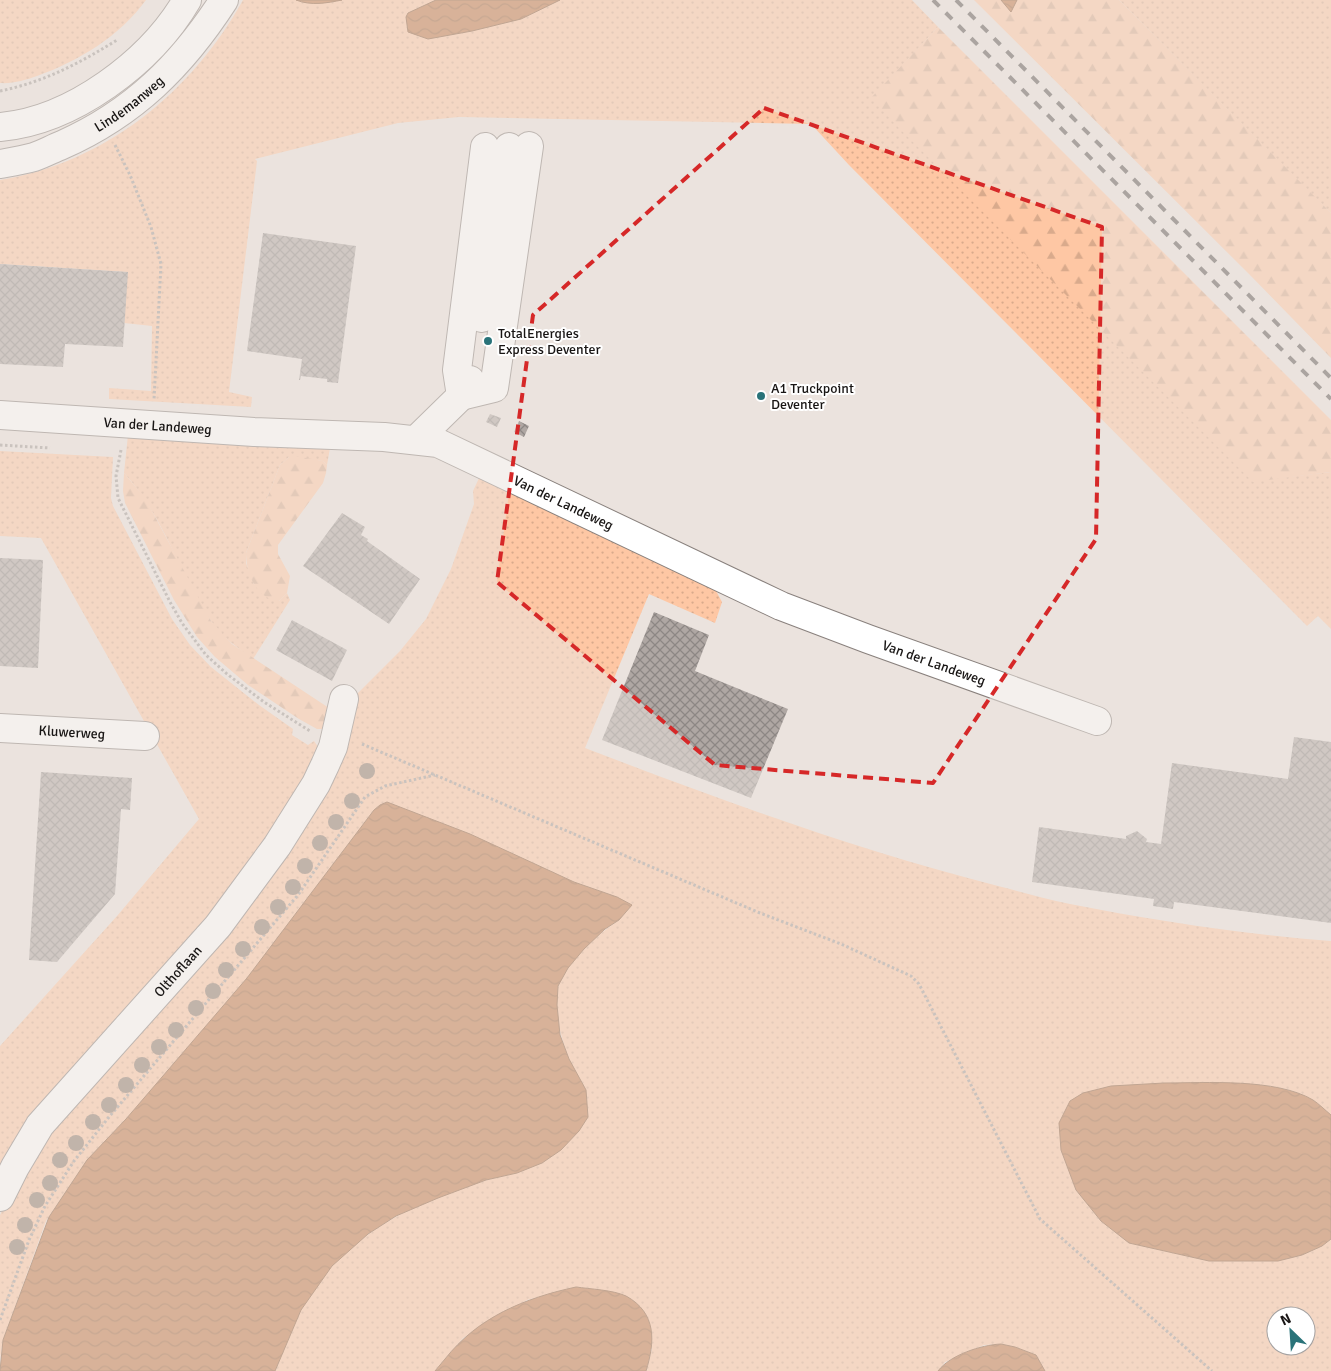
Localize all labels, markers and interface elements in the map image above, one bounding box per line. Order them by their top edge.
street label: Lindemanweg [91,72,167,135]
place label: TotalEnergies Express Deventer [498,325,602,358]
marker: TotalEnergies Express Deventer [482,335,494,347]
place label: A1 Truckpoint Deventer [771,380,854,413]
marker: A1 Truckpoint Deventer [755,390,767,402]
street label: Van der Landeweg [103,413,212,438]
street label: Van der Landeweg [511,472,616,534]
street label: Van der Landeweg [880,636,988,689]
street label: Kluwerweg [38,722,106,742]
street label: Olthoflaan [150,942,205,1000]
north arrow [1266,1306,1316,1356]
text: N [1278,1310,1294,1329]

